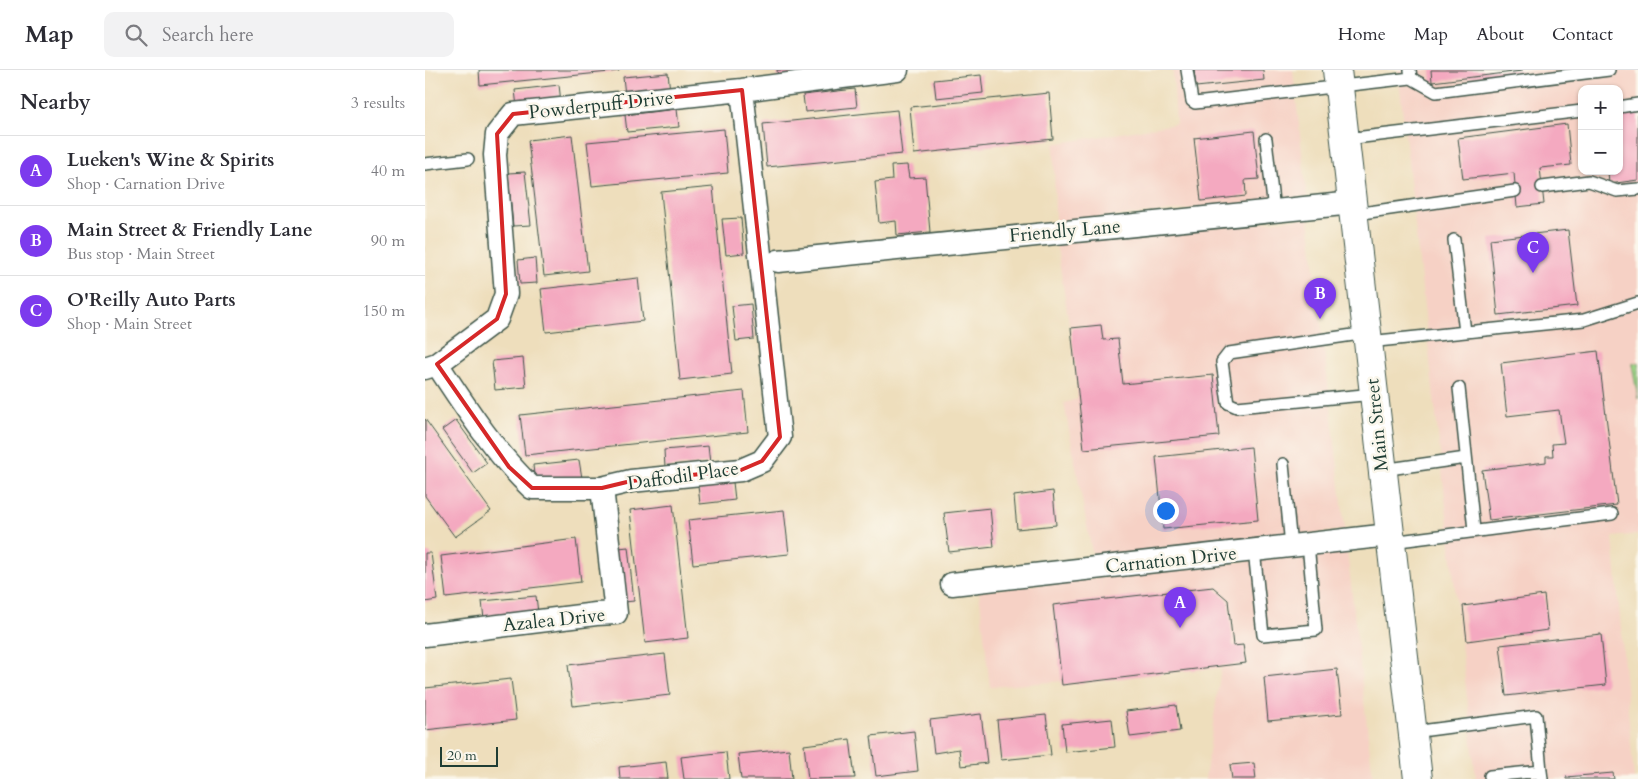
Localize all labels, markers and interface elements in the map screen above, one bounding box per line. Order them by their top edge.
search box [104,12,454,57]
text: Map [25,18,74,51]
icon: search [122,21,150,49]
text: Search here [162,22,254,48]
text: Home [1338,22,1386,47]
text: Map [1414,22,1448,47]
text: About [1476,22,1524,47]
text: Contact [1552,22,1613,47]
street label: Powderpuff Drive [527,84,675,126]
map controls [1578,85,1623,175]
button: + [1578,85,1623,130]
text: Nearby [20,88,91,117]
text: 3 results [351,92,405,114]
button: − [1578,130,1623,175]
text: Lueken's Wine & Spirits [67,147,274,173]
text: A [30,160,42,182]
text: 40 m [371,160,405,182]
text: Shop · Carnation Drive [67,173,225,195]
street label: Friendly Lane [1008,213,1122,249]
text: Main Street & Friendly Lane [67,217,313,243]
text: B [30,230,42,252]
text: 90 m [371,230,405,252]
pin: C [1517,232,1549,273]
text: Bus stop · Main Street [67,243,215,265]
pin: B [1304,278,1336,319]
text: O'Reilly Auto Parts [67,287,236,313]
text: C [30,300,42,322]
text: 150 m [363,300,405,322]
text: Shop · Main Street [67,313,192,335]
street label: Main Street [1359,377,1395,473]
street label: Daffodil Place [626,455,740,497]
your location [1153,498,1179,524]
street label: Carnation Drive [1104,540,1238,580]
pin: A [1164,587,1196,628]
street label: Azalea Drive [501,602,607,638]
scale bar [440,744,497,767]
text: 20 m [447,746,477,765]

